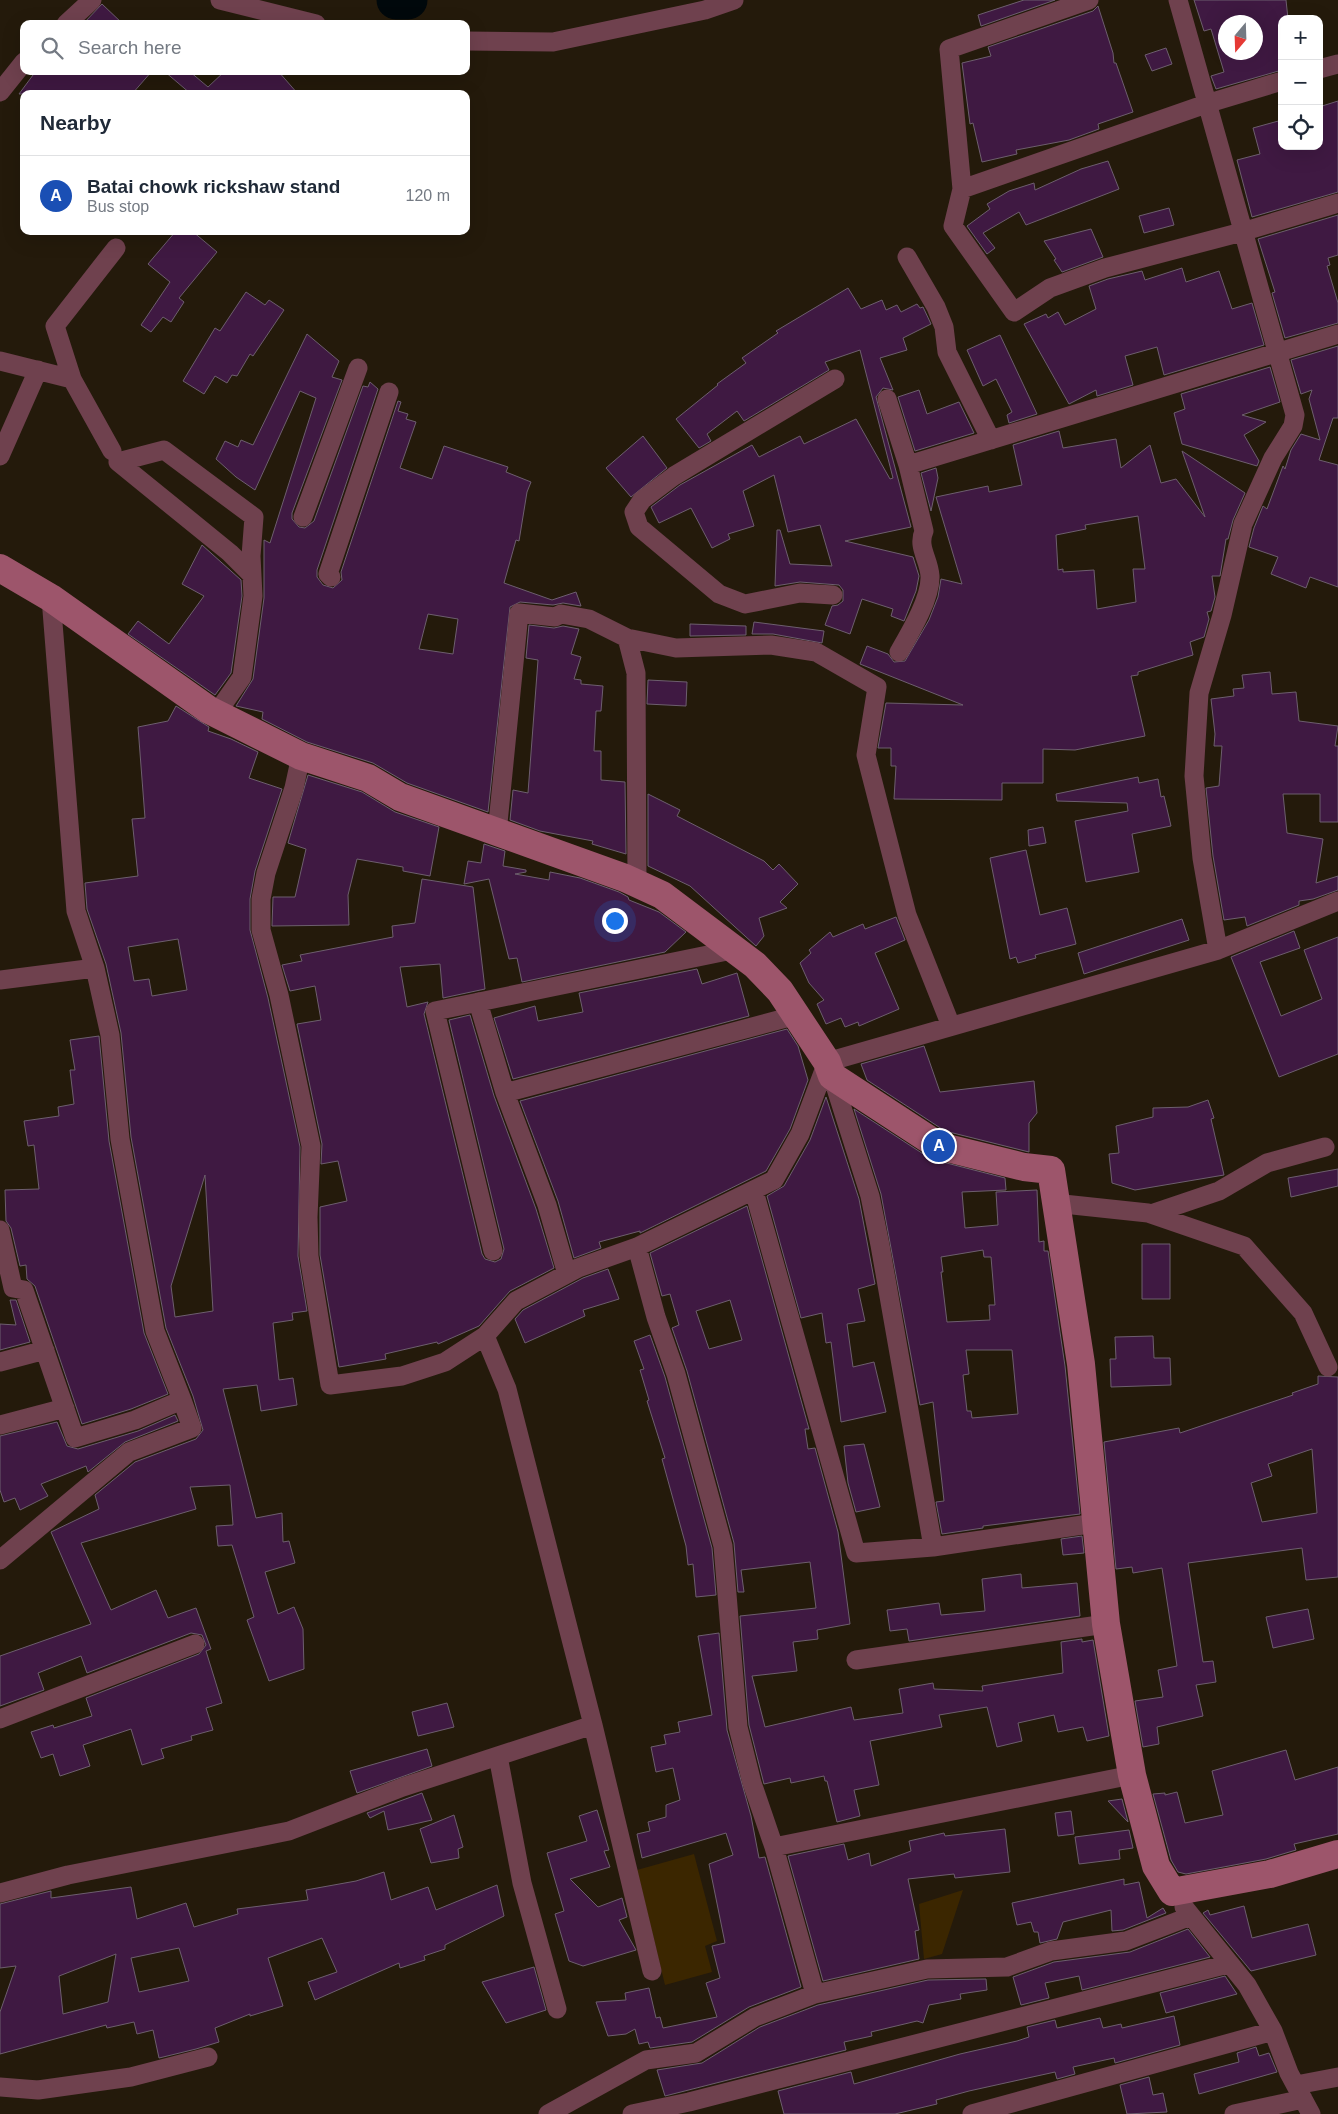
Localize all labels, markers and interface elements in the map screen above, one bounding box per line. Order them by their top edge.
north arrow [1218,15,1263,60]
map controls [1278,15,1323,150]
button: + [1278,15,1323,60]
search box [20,20,470,75]
icon: search [38,34,66,62]
text: Search here [78,37,182,58]
button: − [1278,60,1323,105]
button: locate [1278,105,1323,150]
text: Nearby [40,111,111,134]
text: Batai chowk rickshaw stand [87,176,340,197]
text: A [50,187,62,204]
text: 120 m [406,187,450,204]
text: Bus stop [87,198,149,215]
your location [602,908,628,934]
pin: A [923,1127,955,1165]

